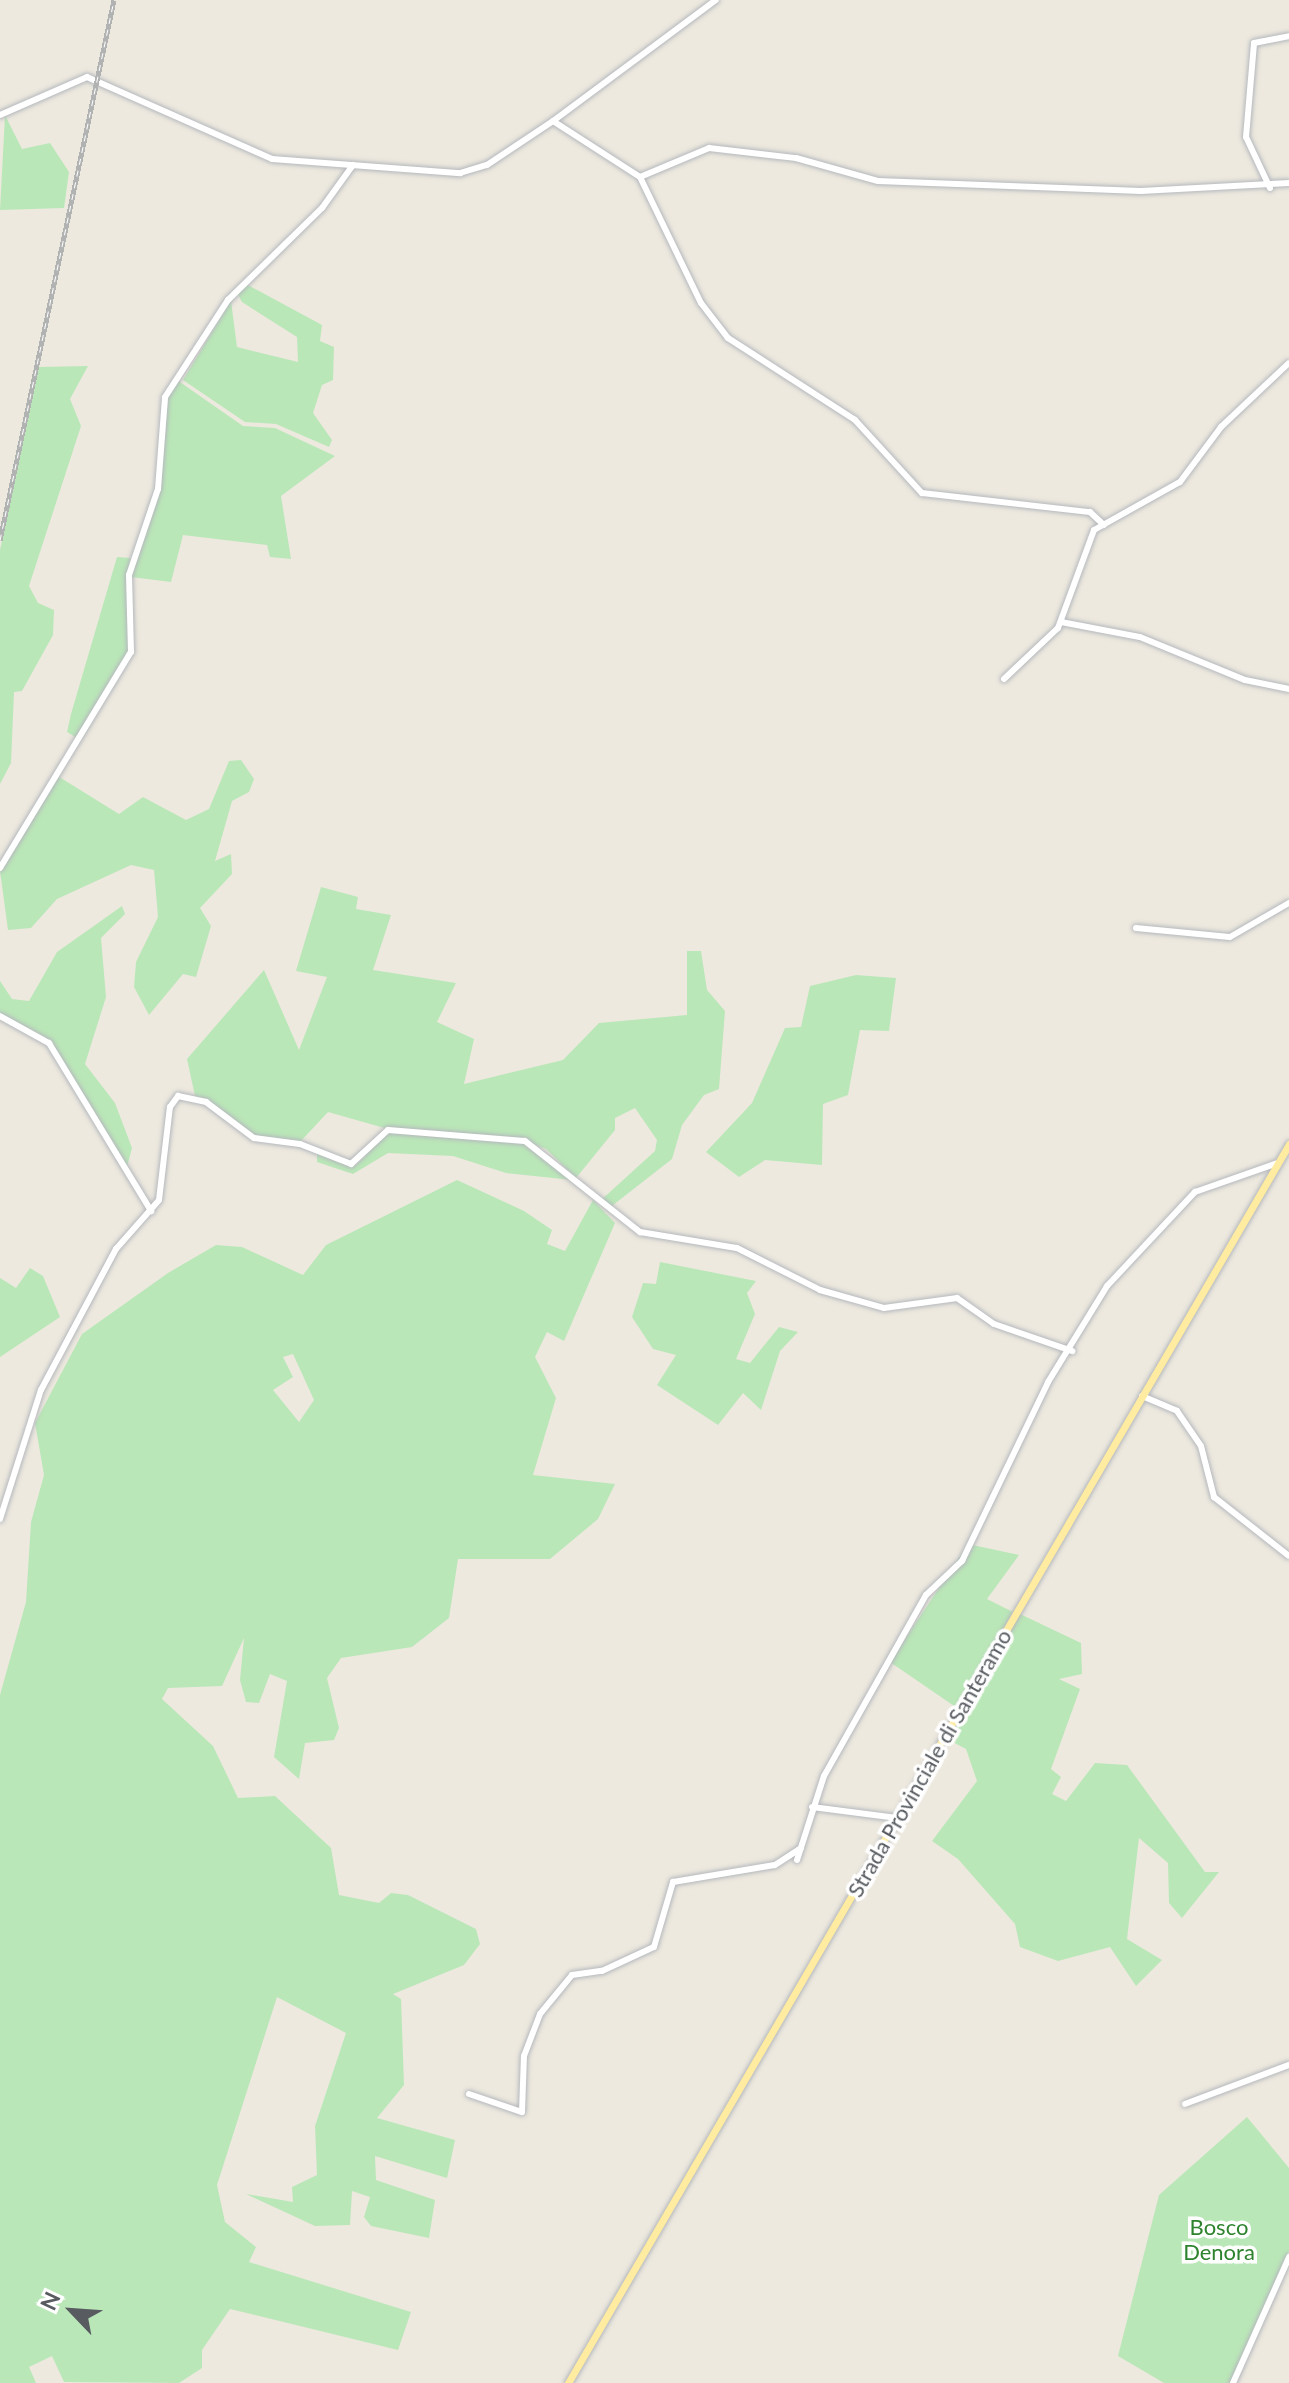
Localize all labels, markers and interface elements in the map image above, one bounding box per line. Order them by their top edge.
street label: Strada Provinciale di Santeramo [841,1624,1017,1902]
park label: Bosco Denora [1183,2213,1255,2264]
north arrow [32,2271,112,2351]
text: N [34,2287,66,2314]

